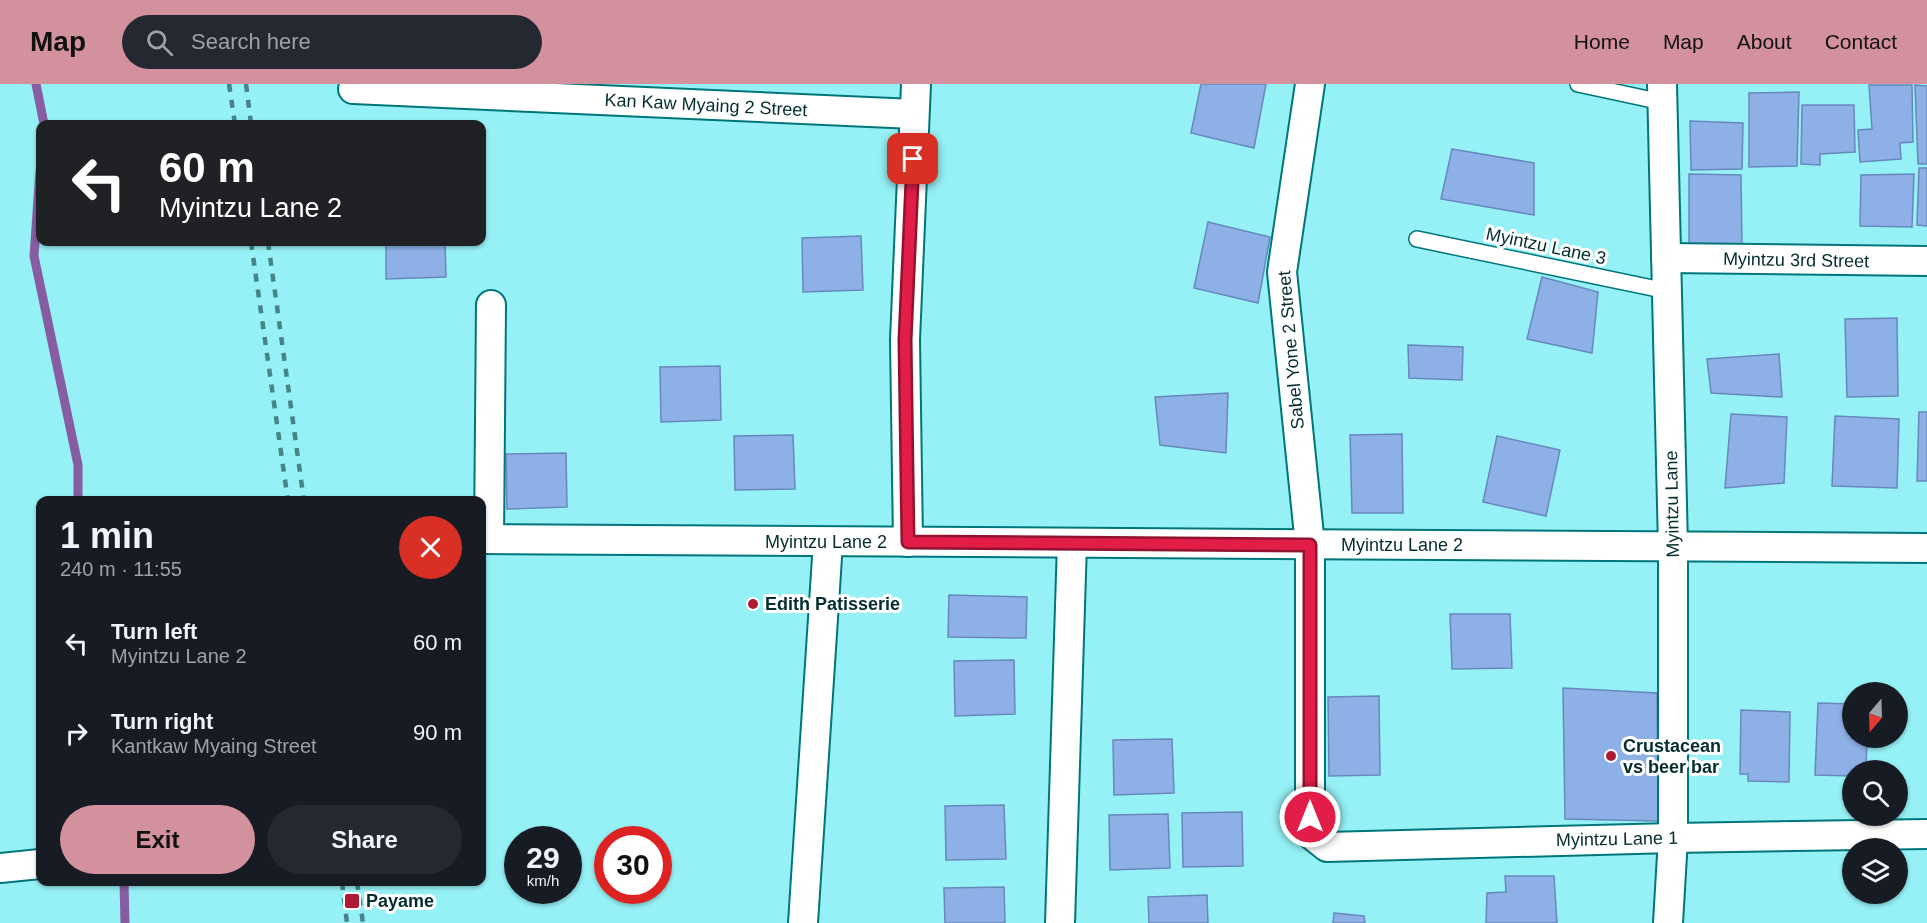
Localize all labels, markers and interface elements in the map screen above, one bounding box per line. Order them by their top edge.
search box [122,15,542,69]
text: Map [30,26,86,57]
icon: search [143,26,176,59]
text: Search here [191,29,311,54]
text: Home [1574,30,1630,53]
text: Map [1663,30,1704,53]
text: About [1737,30,1792,53]
text: Contact [1825,30,1897,53]
street label: Kan Kaw Myaing 2 Street [604,90,808,120]
pin [887,133,938,184]
icon: arrive [896,142,929,175]
icon: left [60,144,138,222]
text: 60 m [159,144,255,191]
text: Myintzu Lane 2 [159,193,342,223]
street label: Myintzu Lane 3 [1484,224,1608,268]
street label: Myintzu 3rd Street [1723,249,1869,271]
street label: Sabel Yone 2 Street [1274,270,1308,430]
street label: Myintzu Lane [1661,450,1683,558]
text: 1 min [60,515,154,556]
button: close [399,516,462,579]
street label: Myintzu Lane 2 [765,532,887,552]
street label: Myintzu Lane 2 [1341,535,1463,555]
text: 240 m · 11:55 [60,558,182,580]
place label: Edith Patisserie [765,594,900,614]
marker: Edith Patisserie [746,597,760,611]
text: Turn left [111,619,197,644]
icon: left [60,627,93,660]
text: 60 m [413,630,462,655]
text: Myintzu Lane 2 [111,645,247,667]
north arrow [1842,682,1908,748]
map controls [1842,682,1908,904]
text: Turn right [111,709,213,734]
icon: right [60,717,93,750]
text: 90 m [413,720,462,745]
text: Kantkaw Myaing Street [111,735,317,757]
place label: Crustacean vs beer bar [1623,736,1721,777]
marker: Crustacean vs beer bar [1604,749,1618,763]
button: search [1842,760,1908,826]
position arrow [1278,785,1342,849]
button: Exit [60,805,255,874]
button: Share [267,805,462,874]
speed limit sign: 30 [594,826,672,904]
street label: Myintzu Lane 1 [1556,828,1678,850]
button: layers [1842,838,1908,904]
text: 29 [526,841,560,874]
text: km/h [527,872,559,889]
place label: Payame [366,891,434,911]
marker: Payame [343,892,361,910]

